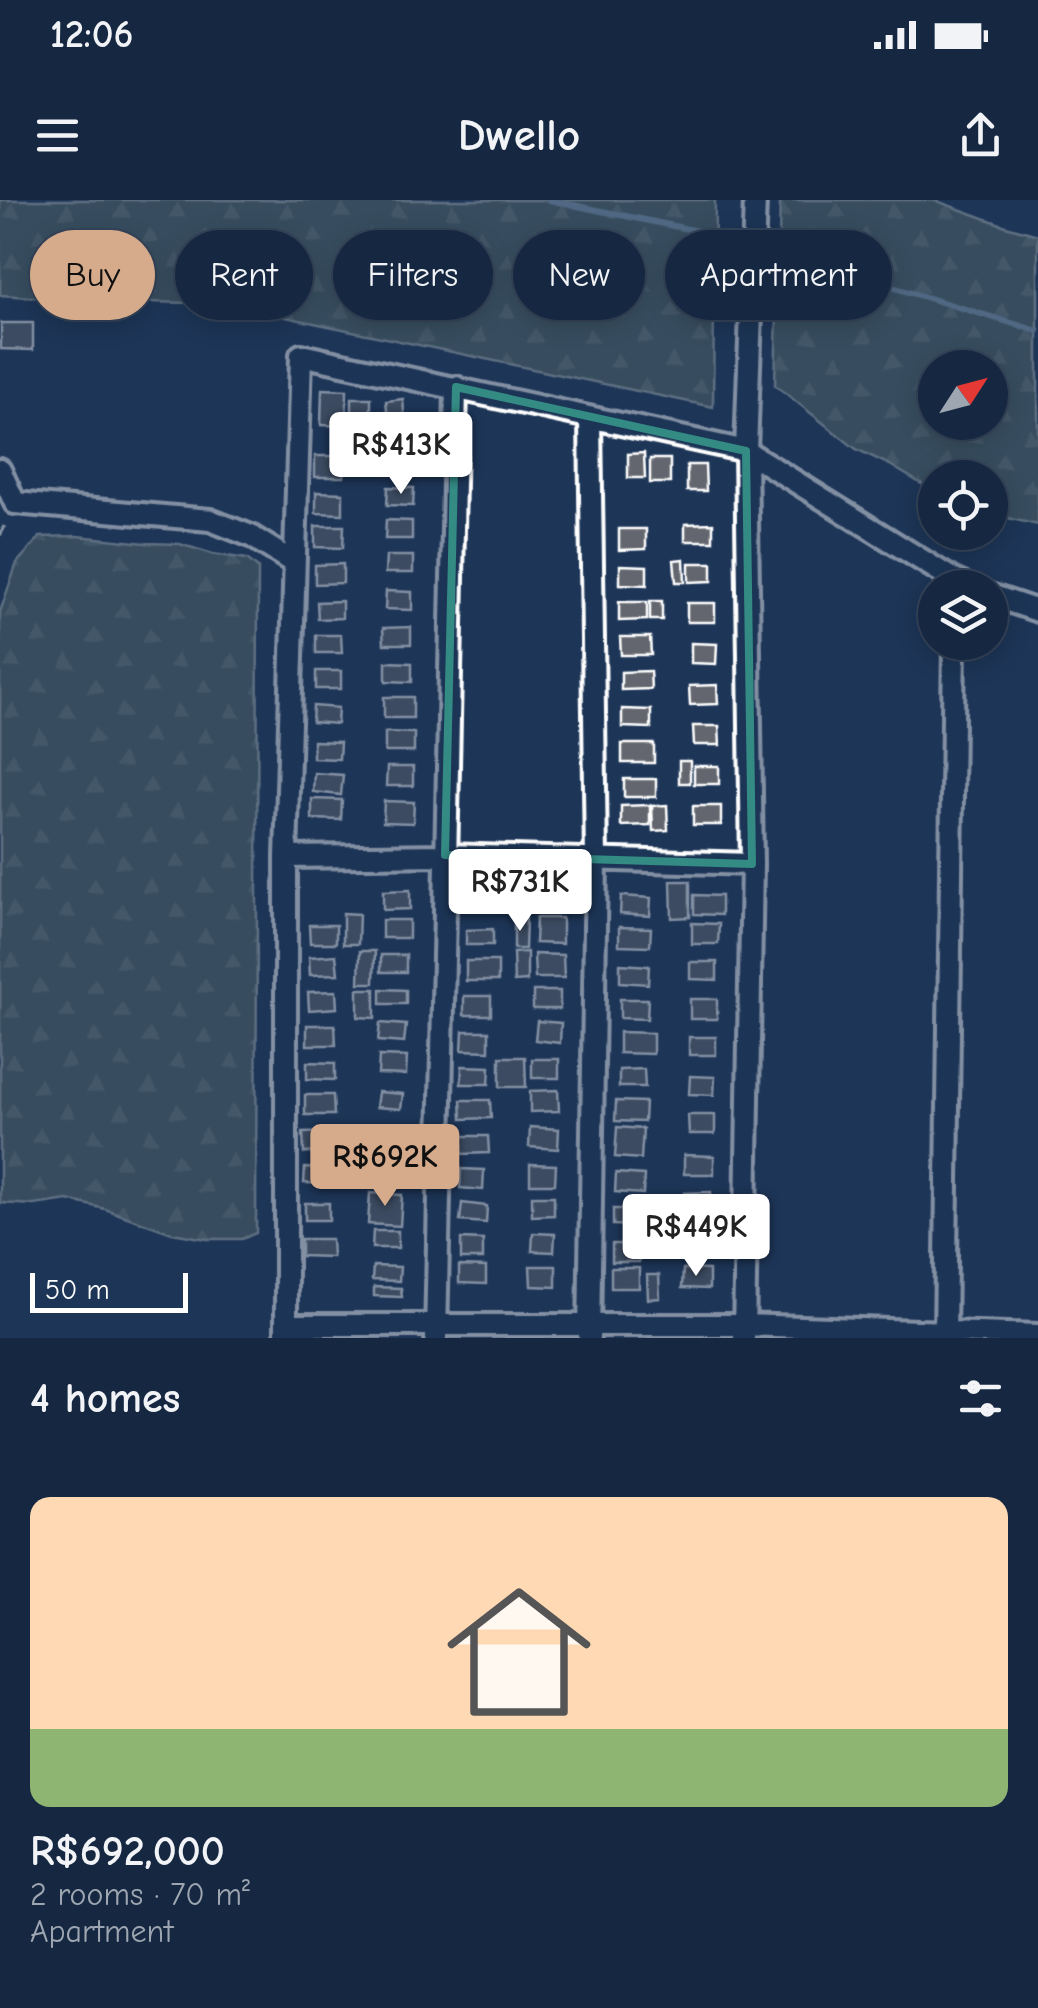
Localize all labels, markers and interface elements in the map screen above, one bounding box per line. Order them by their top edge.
text: 12:06 [50,13,133,57]
icon: menu [30,108,85,163]
icon: share [953,108,1008,163]
text: Dwello [458,109,580,161]
chip: Buy [30,230,155,320]
chip: Rent [175,230,313,320]
chip: Filters [333,230,493,320]
chip: New [513,230,645,320]
chip: Apartment [665,230,892,320]
north arrow [918,350,1008,440]
map controls [918,350,1008,660]
pin: R$413K [320,412,482,497]
text: R$413K [351,426,451,463]
button: locate [918,460,1008,550]
button: layers [918,570,1008,660]
pin: R$731K [439,849,601,934]
text: R$731K [471,863,569,900]
pin: R$692K [304,1124,466,1209]
text: R$692K [332,1138,438,1175]
pin: R$449K [615,1194,777,1279]
text: R$449K [645,1208,747,1245]
scale bar [30,1268,188,1312]
text: 50 m [45,1274,110,1306]
icon: filters [953,1371,1008,1426]
text: 4 homes [30,1374,180,1423]
icon: home [429,1562,609,1742]
text: R$692,000 [30,1827,225,1876]
text: 2 rooms · 70 m² [30,1876,250,1913]
text: Apartment [30,1913,173,1950]

